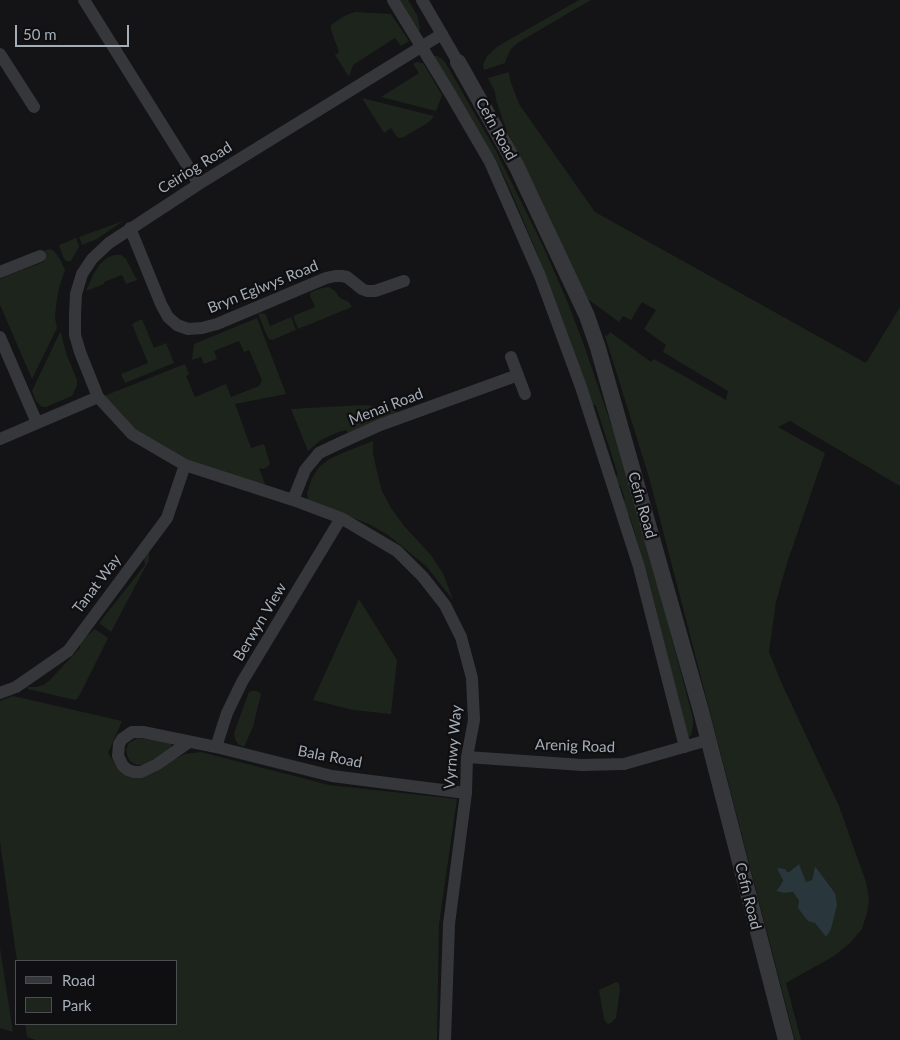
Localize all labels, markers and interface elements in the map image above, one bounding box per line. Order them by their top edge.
scale bar [18,15,131,47]
text: 50 m [23,25,57,43]
street label: Cefn Road [472,95,520,163]
street label: Ceiriog Road [155,138,235,198]
street label: Bryn Eglwys Road [205,257,321,317]
street label: Menai Road [346,385,426,429]
street label: Cefn Road [624,470,660,540]
street label: Tanat Way [69,551,125,617]
street label: Berwyn View [230,580,290,664]
street label: Vyrnwy Way [440,704,466,790]
street label: Arenig Road [535,736,615,756]
street label: Bala Road [296,742,364,772]
street label: Cefn Road [731,861,765,931]
legend [15,960,178,1025]
text: Road [62,971,95,989]
text: Park [62,996,91,1014]

